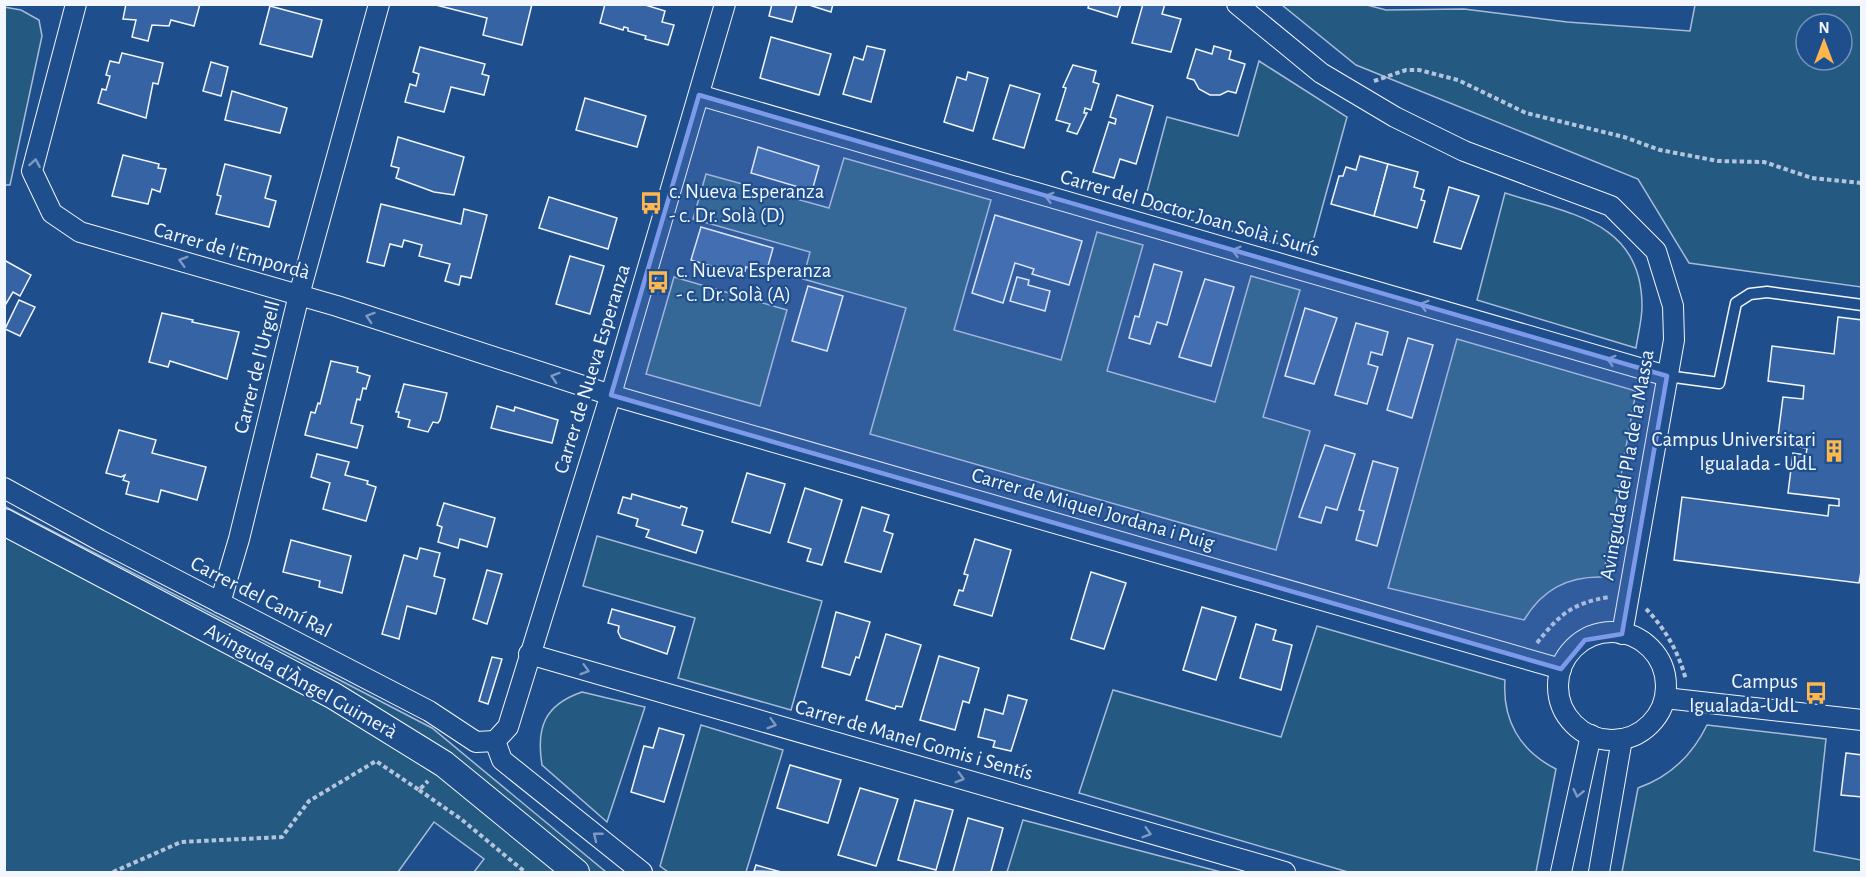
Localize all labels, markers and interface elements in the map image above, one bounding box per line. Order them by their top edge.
north arrow [1794,12,1854,72]
text: N [1818,20,1830,36]
one-way arrow [28,158,40,168]
street label: Carrer del Doctor Joan Solà i Surís [1058,166,1322,260]
place label: c. Nueva Esperanza - c. Dr. Solà (D) [669,181,825,226]
bus stop icon: c. Nueva Esperanza - c. Dr. Solà (D) [638,190,664,216]
one-way arrow [1044,192,1055,204]
street label: Carrer de l'Empordà [152,219,313,283]
one-way arrow [1232,246,1242,258]
one-way arrow [178,256,188,269]
place label: c. Nueva Esperanza - c. Dr. Solà (A) [676,260,832,305]
street label: Carrer de Nueva Esperanza [550,262,634,476]
bus stop icon: c. Nueva Esperanza - c. Dr. Solà (A) [645,269,671,295]
street label: Carrer de l'Urgell [230,298,284,436]
one-way arrow [1419,300,1430,312]
one-way arrow [365,312,376,324]
street label: Avinguda del Pla de la Massa [1596,348,1658,582]
one-way arrow [1606,355,1617,367]
one-way arrow [550,372,561,385]
place label: Campus Universitari Igualada - UdL [1652,429,1816,474]
building icon: Campus Universitari Igualada - UdL [1821,438,1847,464]
street label: Carrer de Miquel Jordana i Puig [969,464,1218,554]
street label: Carrer del Camí Ral [187,552,335,642]
street label: Avinguda d'Àngel Guimerà [201,618,402,743]
one-way arrow [579,663,590,675]
place label: Campus Igualada-UdL [1689,671,1798,716]
bus stop icon: Campus Igualada-UdL [1803,680,1829,706]
street label: Carrer de Manel Gomis i Sentís [793,696,1035,784]
one-way arrow [766,717,777,729]
one-way arrow [954,771,964,783]
one-way arrow [1572,787,1585,797]
one-way arrow [1142,825,1152,838]
one-way arrow [593,832,604,843]

